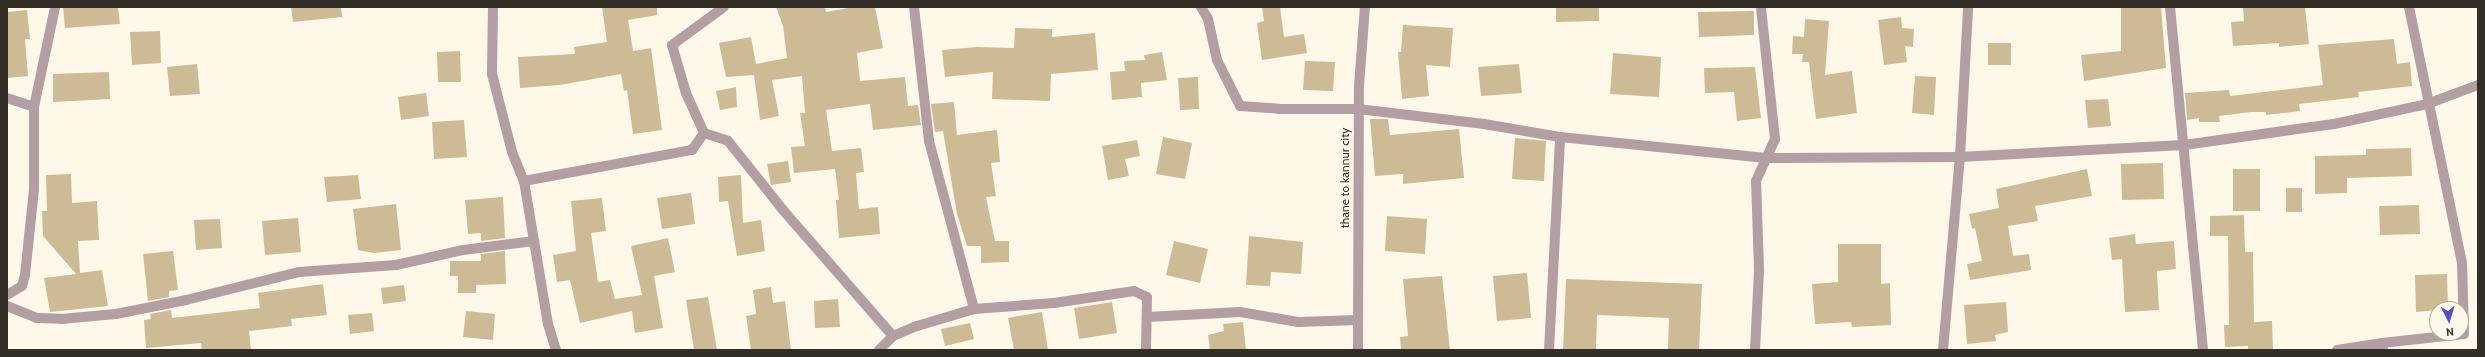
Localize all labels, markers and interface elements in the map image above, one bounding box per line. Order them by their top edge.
street label: thane to kannur city [1338,128,1352,228]
north arrow [2429,301,2469,341]
text: N [2445,325,2454,339]

